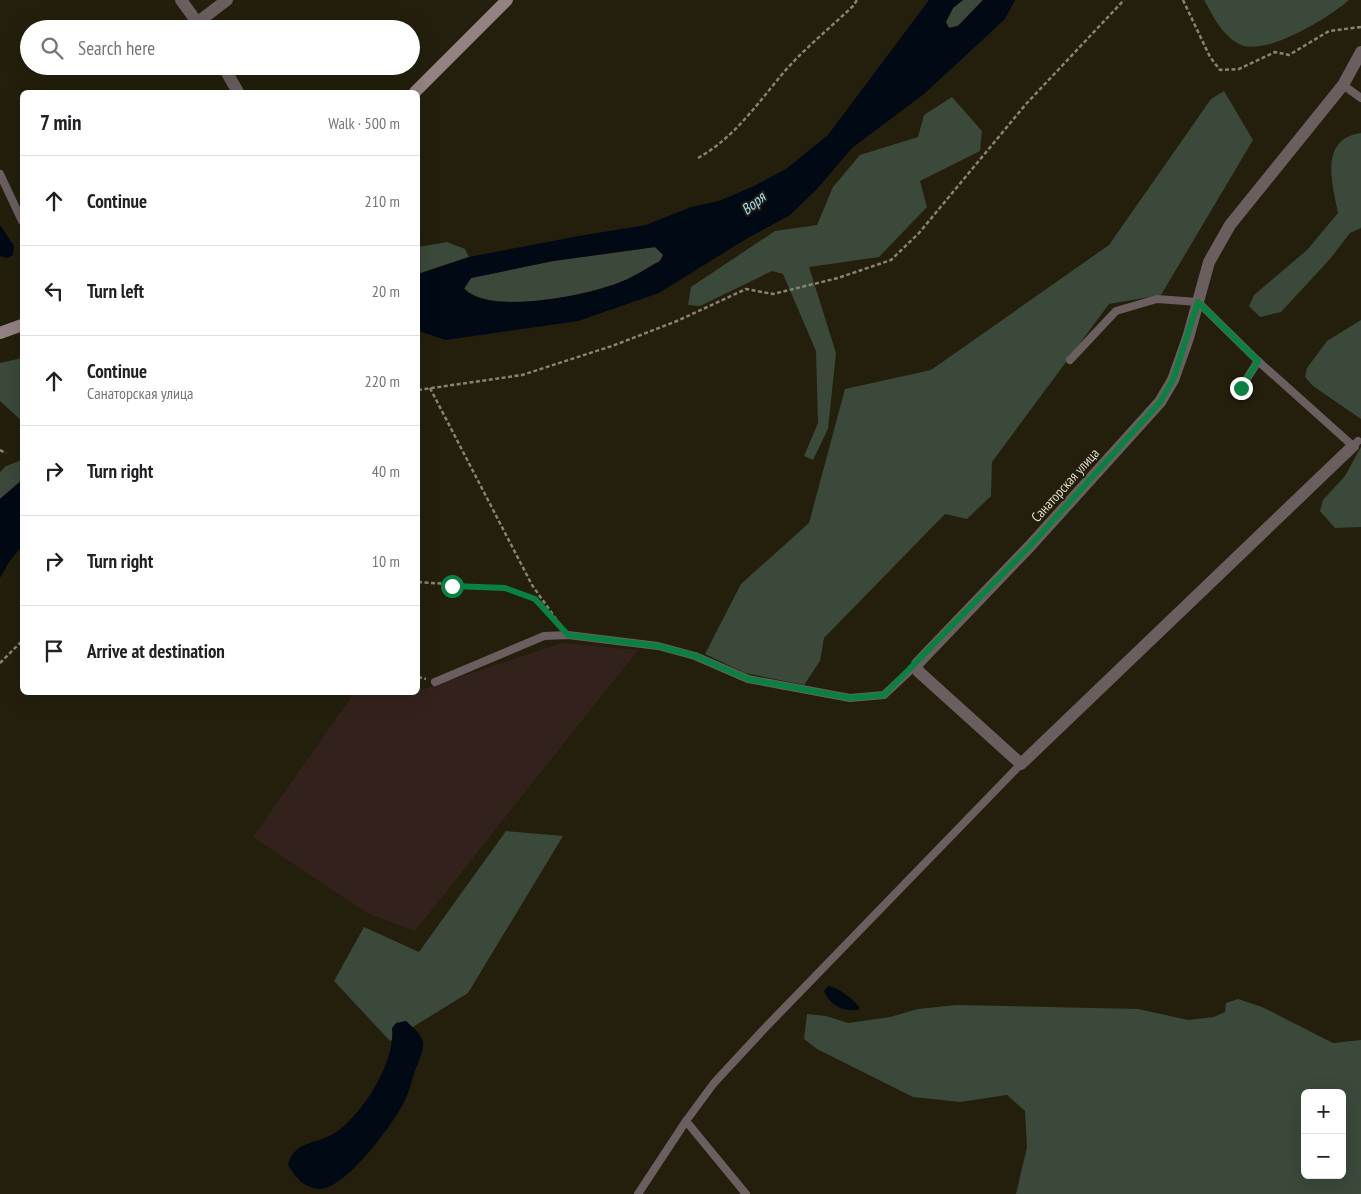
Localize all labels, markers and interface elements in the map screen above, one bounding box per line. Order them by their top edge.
search box [20,20,420,75]
icon: search [38,34,66,62]
text: Search here [78,36,155,60]
text: 7 min [40,109,82,136]
text: Walk · 500 m [328,113,400,133]
icon: ahead [40,187,68,215]
water label: Воря [737,187,770,219]
text: Continue [87,189,147,213]
text: 210 m [365,191,400,211]
icon: left [40,277,68,305]
text: Turn left [87,279,144,303]
text: 20 m [372,281,400,301]
text: Continue [87,359,147,383]
icon: ahead [40,367,68,395]
text: 220 m [365,371,400,391]
route end [1230,377,1253,400]
text: Санаторская улица [87,383,193,403]
street label: Санаторская улица [1027,444,1103,526]
icon: right [40,457,68,485]
text: Turn right [87,459,153,483]
text: 40 m [372,461,400,481]
icon: right [40,547,68,575]
text: Turn right [87,549,153,573]
text: 10 m [372,551,400,571]
route start [441,575,464,598]
icon: arrive [40,637,68,665]
text: Arrive at destination [87,639,225,663]
map controls [1301,1089,1346,1179]
button: + [1301,1089,1346,1134]
button: − [1301,1134,1346,1179]

